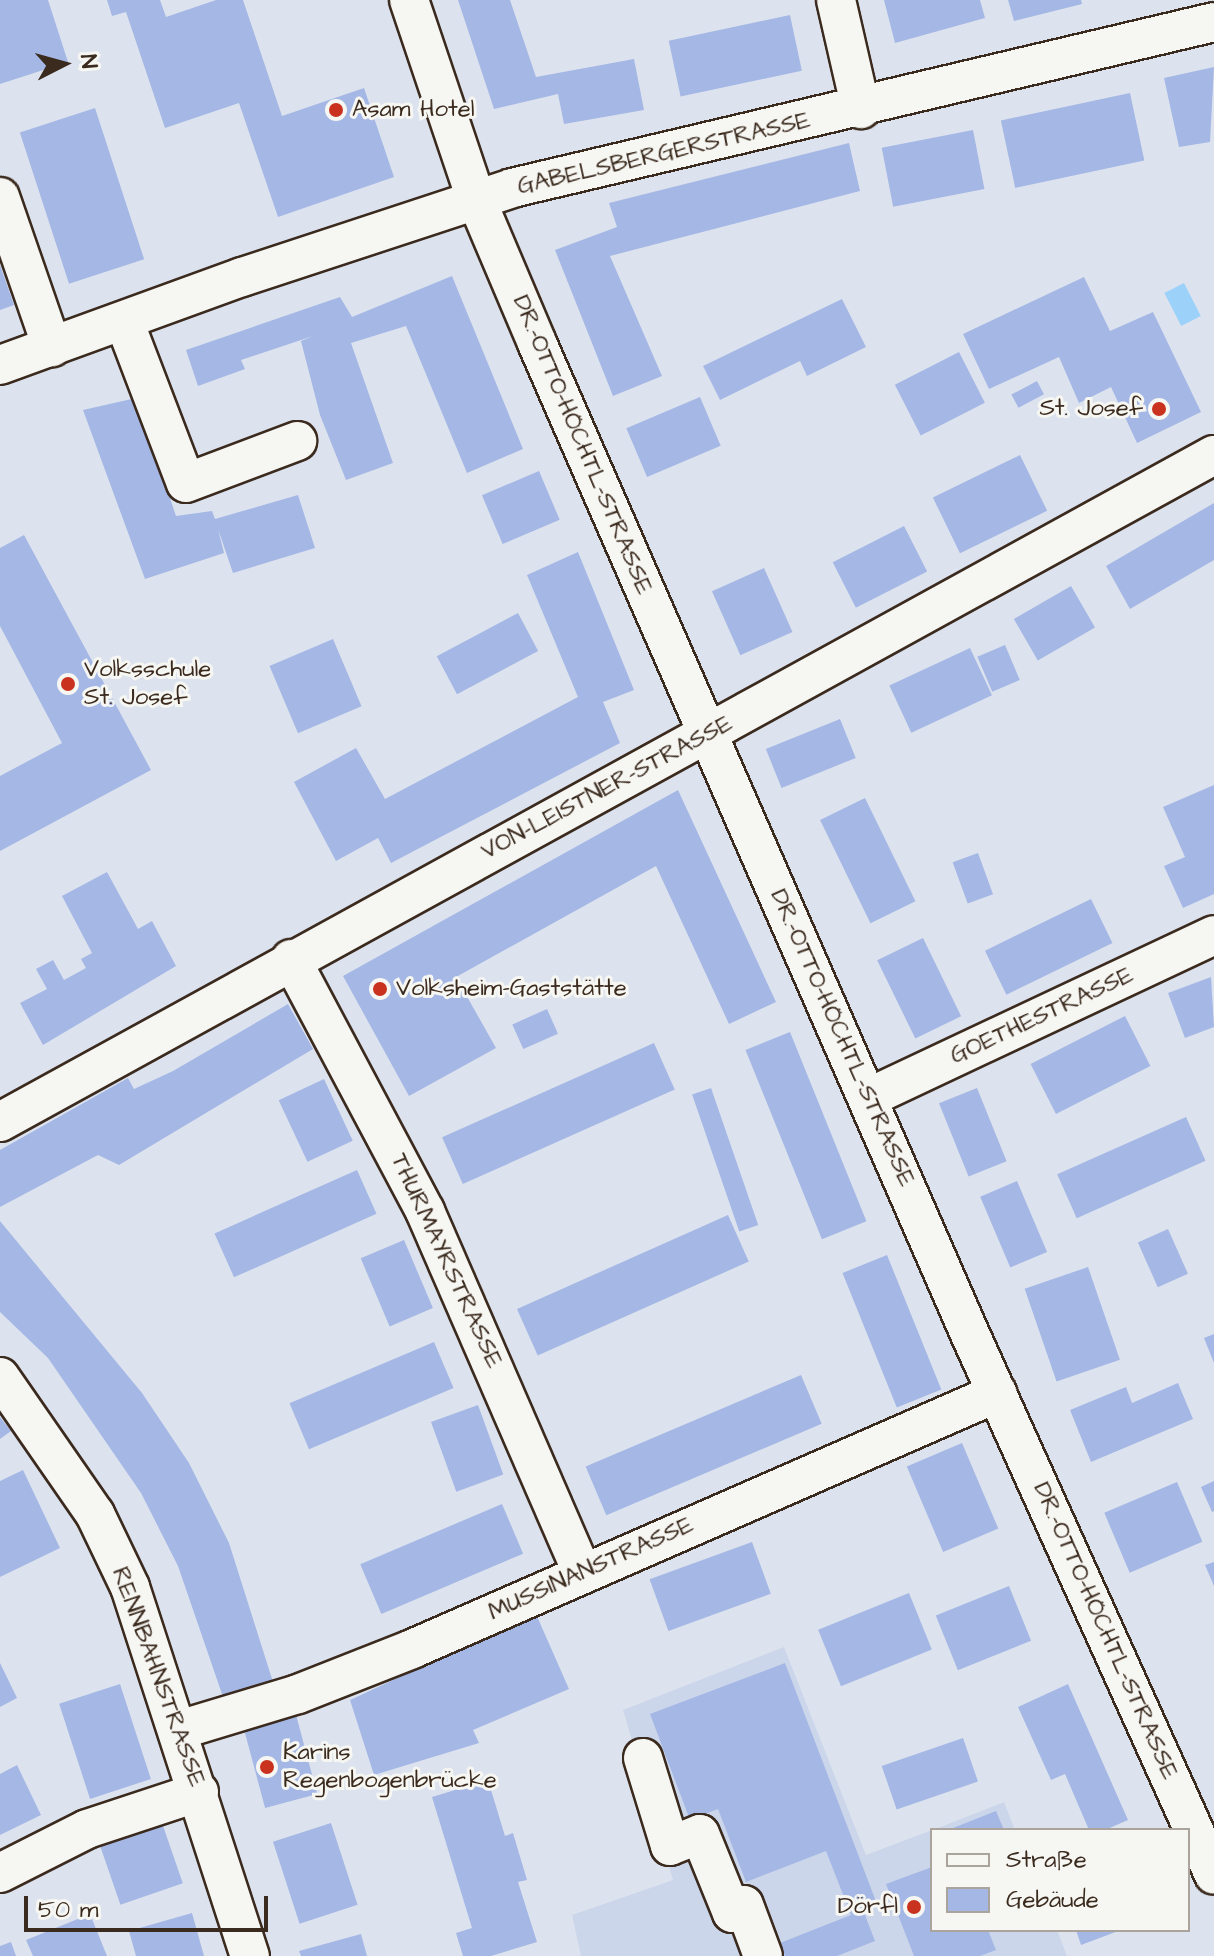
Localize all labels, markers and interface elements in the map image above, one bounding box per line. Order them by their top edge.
north arrow [24,24,104,104]
text: N [72,53,105,70]
place label: Asam Hotel [352,96,474,124]
marker: Asam Hotel [327,101,345,119]
street label: GABELSBERGERSTRASSE [515,106,813,202]
street label: DR.-OTTO-HÖCHTL-STRASSE [506,291,658,599]
place label: St. Josef [1039,395,1143,423]
marker: St. Josef [1150,400,1168,418]
place label: Volksschule St. Josef [84,656,211,712]
marker: Volksschule St. Josef [59,675,77,693]
street label: VON-LEISTNER-STRASSE [477,710,737,866]
street label: DR.-OTTO-HÖCHTL-STRASSE [763,885,921,1191]
street label: GOETHESTRASSE [946,961,1138,1071]
place label: Volksheim-Gaststätte [396,975,627,1003]
marker: Volksheim-Gaststätte [371,980,389,998]
street label: THURMAYRSTRASSE [384,1149,508,1373]
street label: DR.-OTTO-HÖCHTL-STRASSE [1026,1478,1184,1784]
street label: MUSSINANSTRASSE [484,1511,698,1627]
street label: RENNBAHNSTRASSE [105,1563,211,1791]
place label: Karins Regenbogenbrücke [283,1739,497,1795]
marker: Karins Regenbogenbrücke [258,1758,276,1776]
legend [930,1828,1190,1932]
text: Straße [1006,1843,1087,1877]
scale bar [28,1880,272,1930]
text: Gebäude [1006,1883,1099,1917]
text: 50 m [38,1893,98,1927]
place label: Dörfl [838,1893,898,1921]
marker: Dörfl [905,1898,923,1916]

